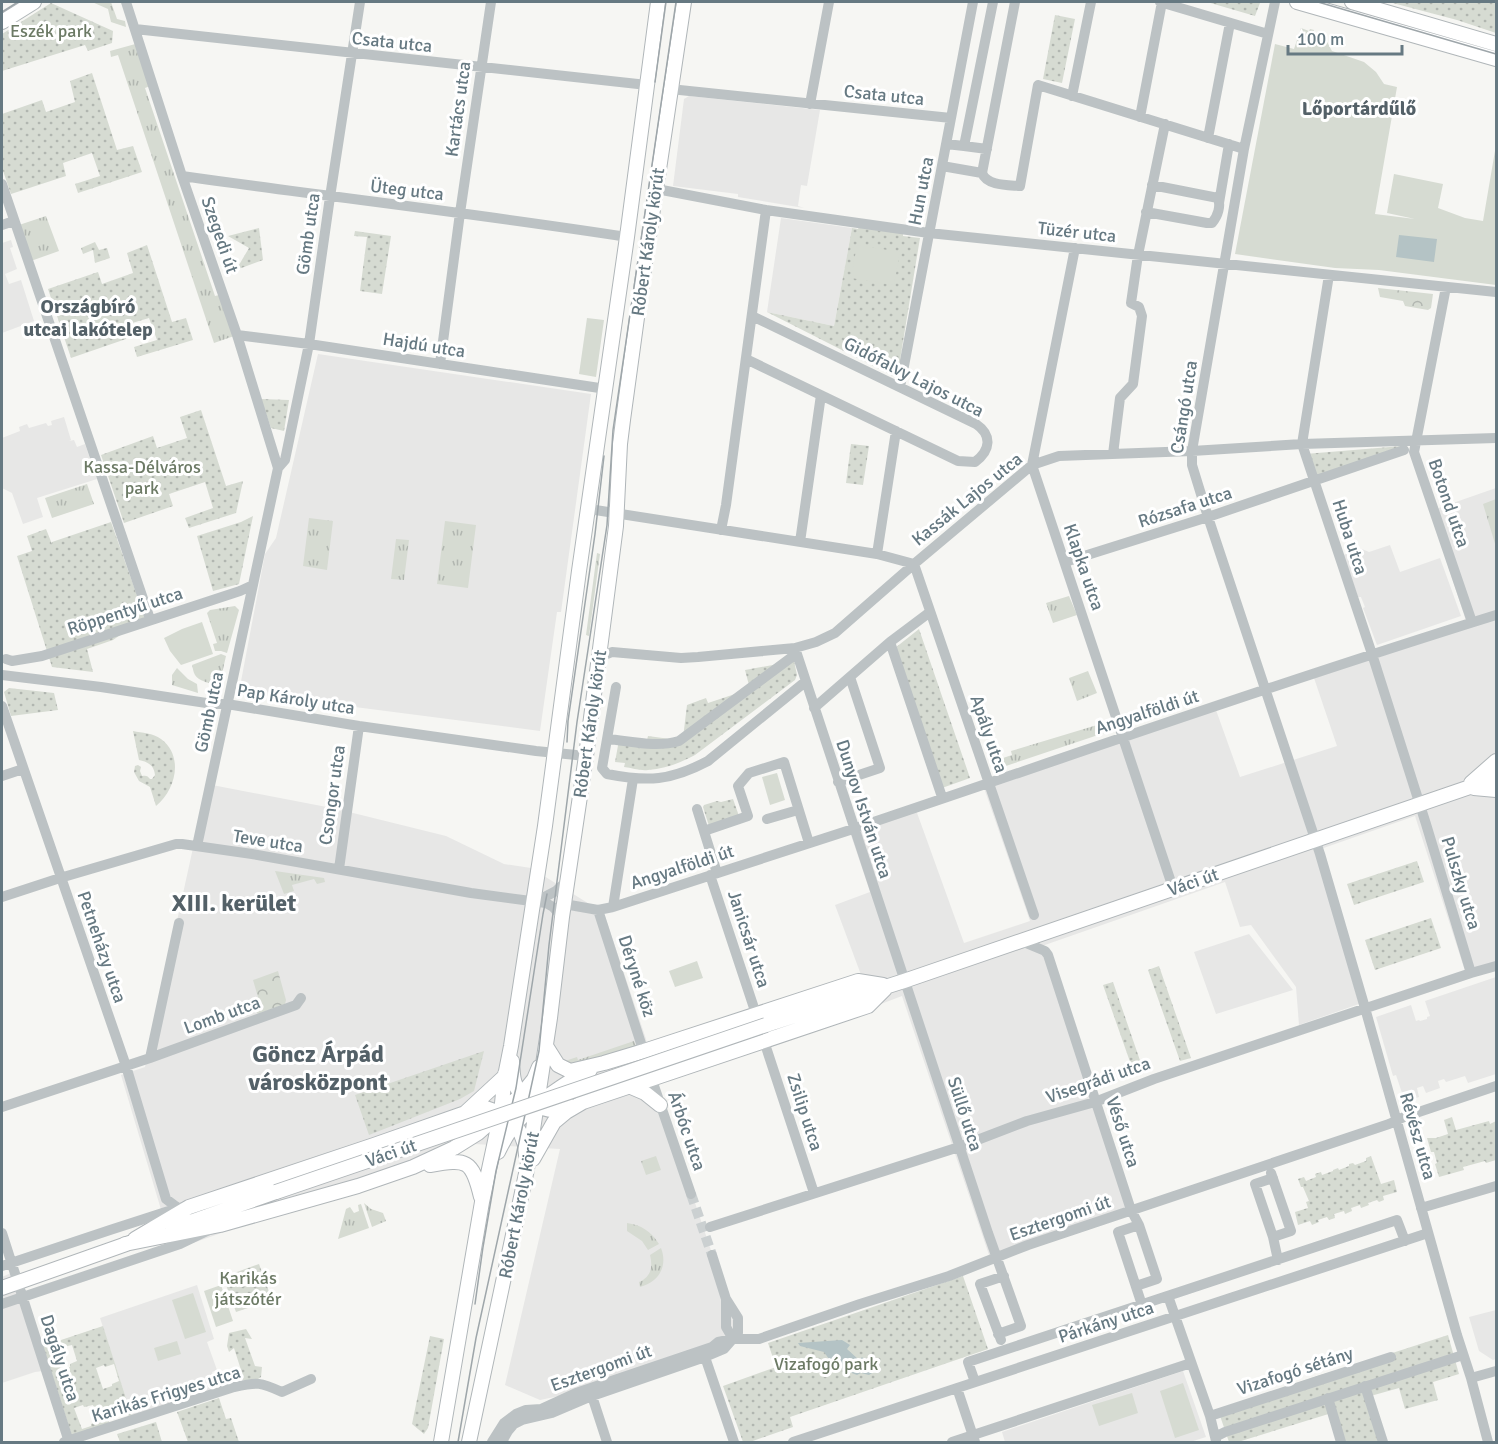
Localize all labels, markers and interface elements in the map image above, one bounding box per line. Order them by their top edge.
scale bar [1288,18,1402,56]
park label: Eszék park [10,20,92,42]
street label: Csata utca [351,27,433,57]
text: 100 m [1297,28,1344,50]
street label: Kartács utca [440,60,476,158]
street label: Csata utca [843,80,925,110]
district label: Lőportárdűlő [1302,96,1416,121]
street label: Hun utca [904,155,938,227]
street label: Róbert Károly körút [627,166,669,318]
street label: Üteg utca [369,175,445,205]
street label: Gömb utca [291,192,325,276]
street label: Szegedi út [197,194,243,276]
street label: Tüzér utca [1037,217,1117,247]
district label: Országbíró utcai lakótelep [23,294,153,342]
street label: Hajdú utca [381,328,467,362]
street label: Gidófalvy Lajos utca [840,332,988,422]
street label: Csángó utca [1166,359,1202,455]
street label: Kassák Lajos utca [907,448,1027,550]
park label: Kassa-Délváros park [83,456,201,499]
street label: Botond utca [1424,456,1474,550]
street label: Rózsafa utca [1135,481,1235,533]
street label: Huba utca [1327,496,1373,578]
street label: Klapka utca [1059,521,1109,613]
street label: Röppentyű utca [65,582,185,640]
street label: Róbert Károly körút [569,648,611,800]
street label: Gömb utca [190,669,228,755]
street label: Pap Károly utca [236,679,356,719]
street label: Angyalföldi út [1092,685,1202,739]
street label: Apály utca [965,692,1013,776]
street label: Dunyov István utca [831,737,897,881]
street label: Csongor utca [314,743,350,847]
street label: Teve utca [231,825,305,857]
street label: Pulszky utca [1436,834,1486,932]
street label: Angyalföldi út [627,840,737,894]
street label: Váci út [1165,863,1221,901]
street label: Petneházy utca [73,888,131,1006]
district label: XIII. kerület [172,888,296,918]
street label: Janicsár utca [723,888,775,990]
street label: Déryné köz [613,932,661,1020]
street label: Lomb utca [181,991,263,1039]
district label: Göncz Árpád városközpont [248,1039,387,1097]
street label: Visegrádi utca [1043,1052,1153,1108]
street label: Zsilip utca [782,1071,828,1153]
street label: Süllő utca [943,1074,987,1154]
street label: Árbóc utca [663,1088,711,1174]
street label: Révész utca [1395,1090,1441,1182]
street label: Véső utca [1101,1094,1145,1170]
street label: Róbert Károly körút [494,1130,544,1280]
street label: Váci út [363,1134,419,1172]
street label: Esztergomi út [1006,1190,1114,1246]
park label: Karikás játszótér [215,1267,282,1310]
street label: Párkány utca [1055,1296,1157,1348]
street label: Dagály utca [36,1312,84,1404]
street label: Esztergomi út [547,1340,655,1396]
street label: Vizafogó sétány [1234,1342,1356,1400]
park label: Vizafogó park [774,1353,878,1375]
street label: Karikás Frigyes utca [89,1361,243,1427]

